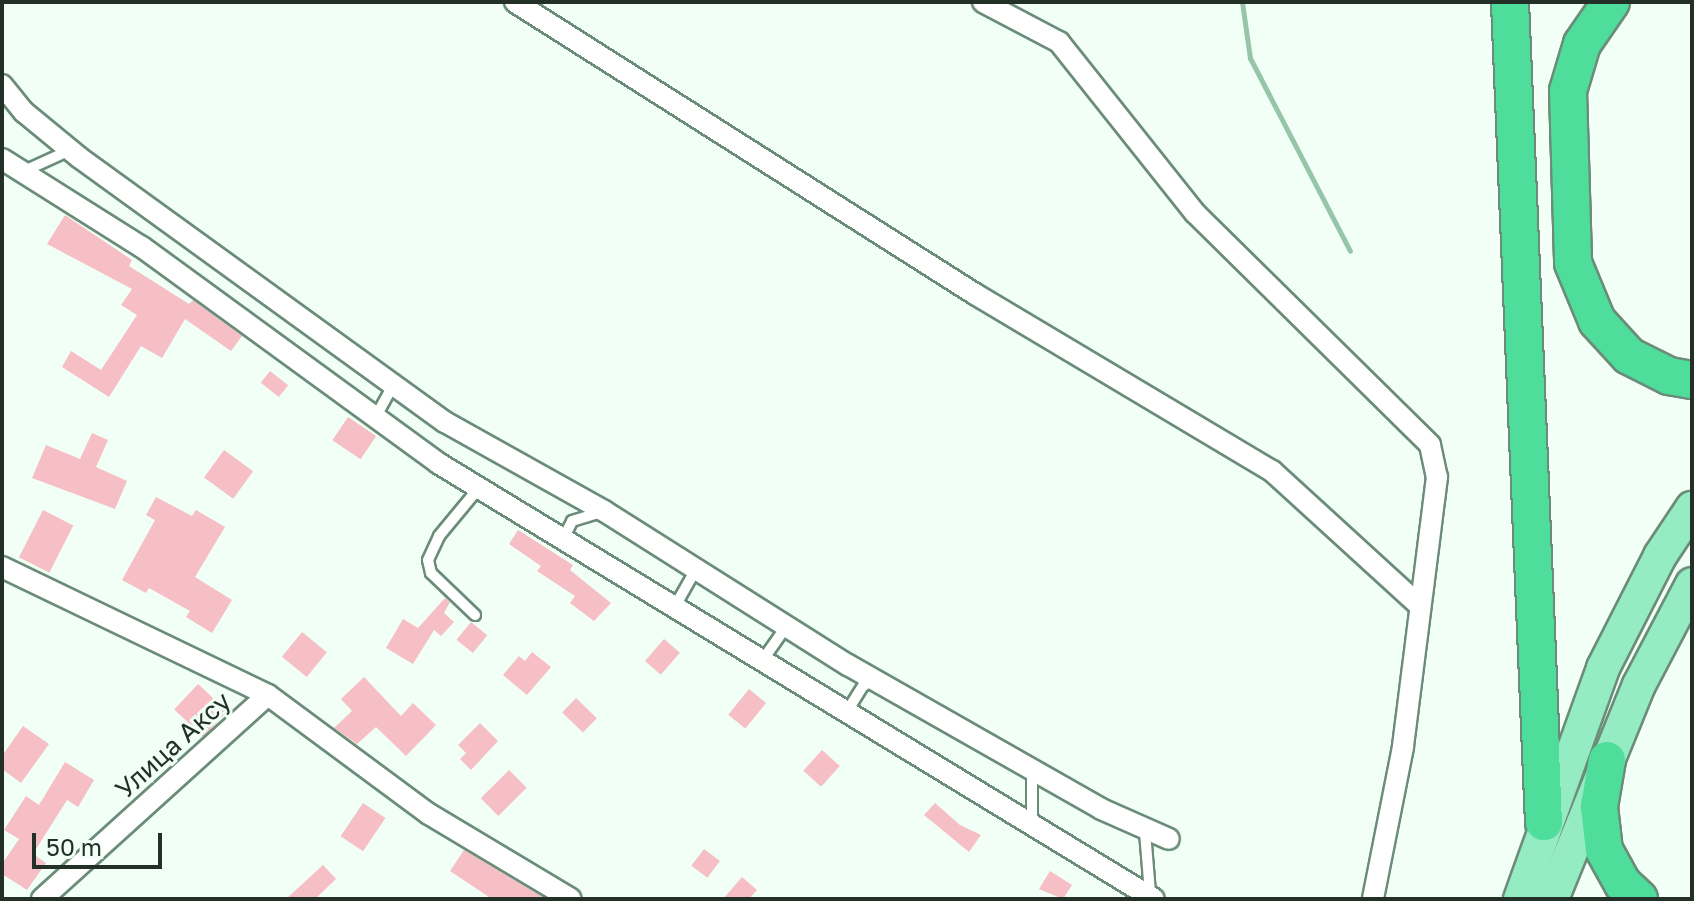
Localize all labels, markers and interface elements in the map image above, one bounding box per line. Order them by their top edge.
street label: Улица Аксу [109,685,237,805]
scale bar [36,817,166,867]
text: 50 m [46,832,102,861]

